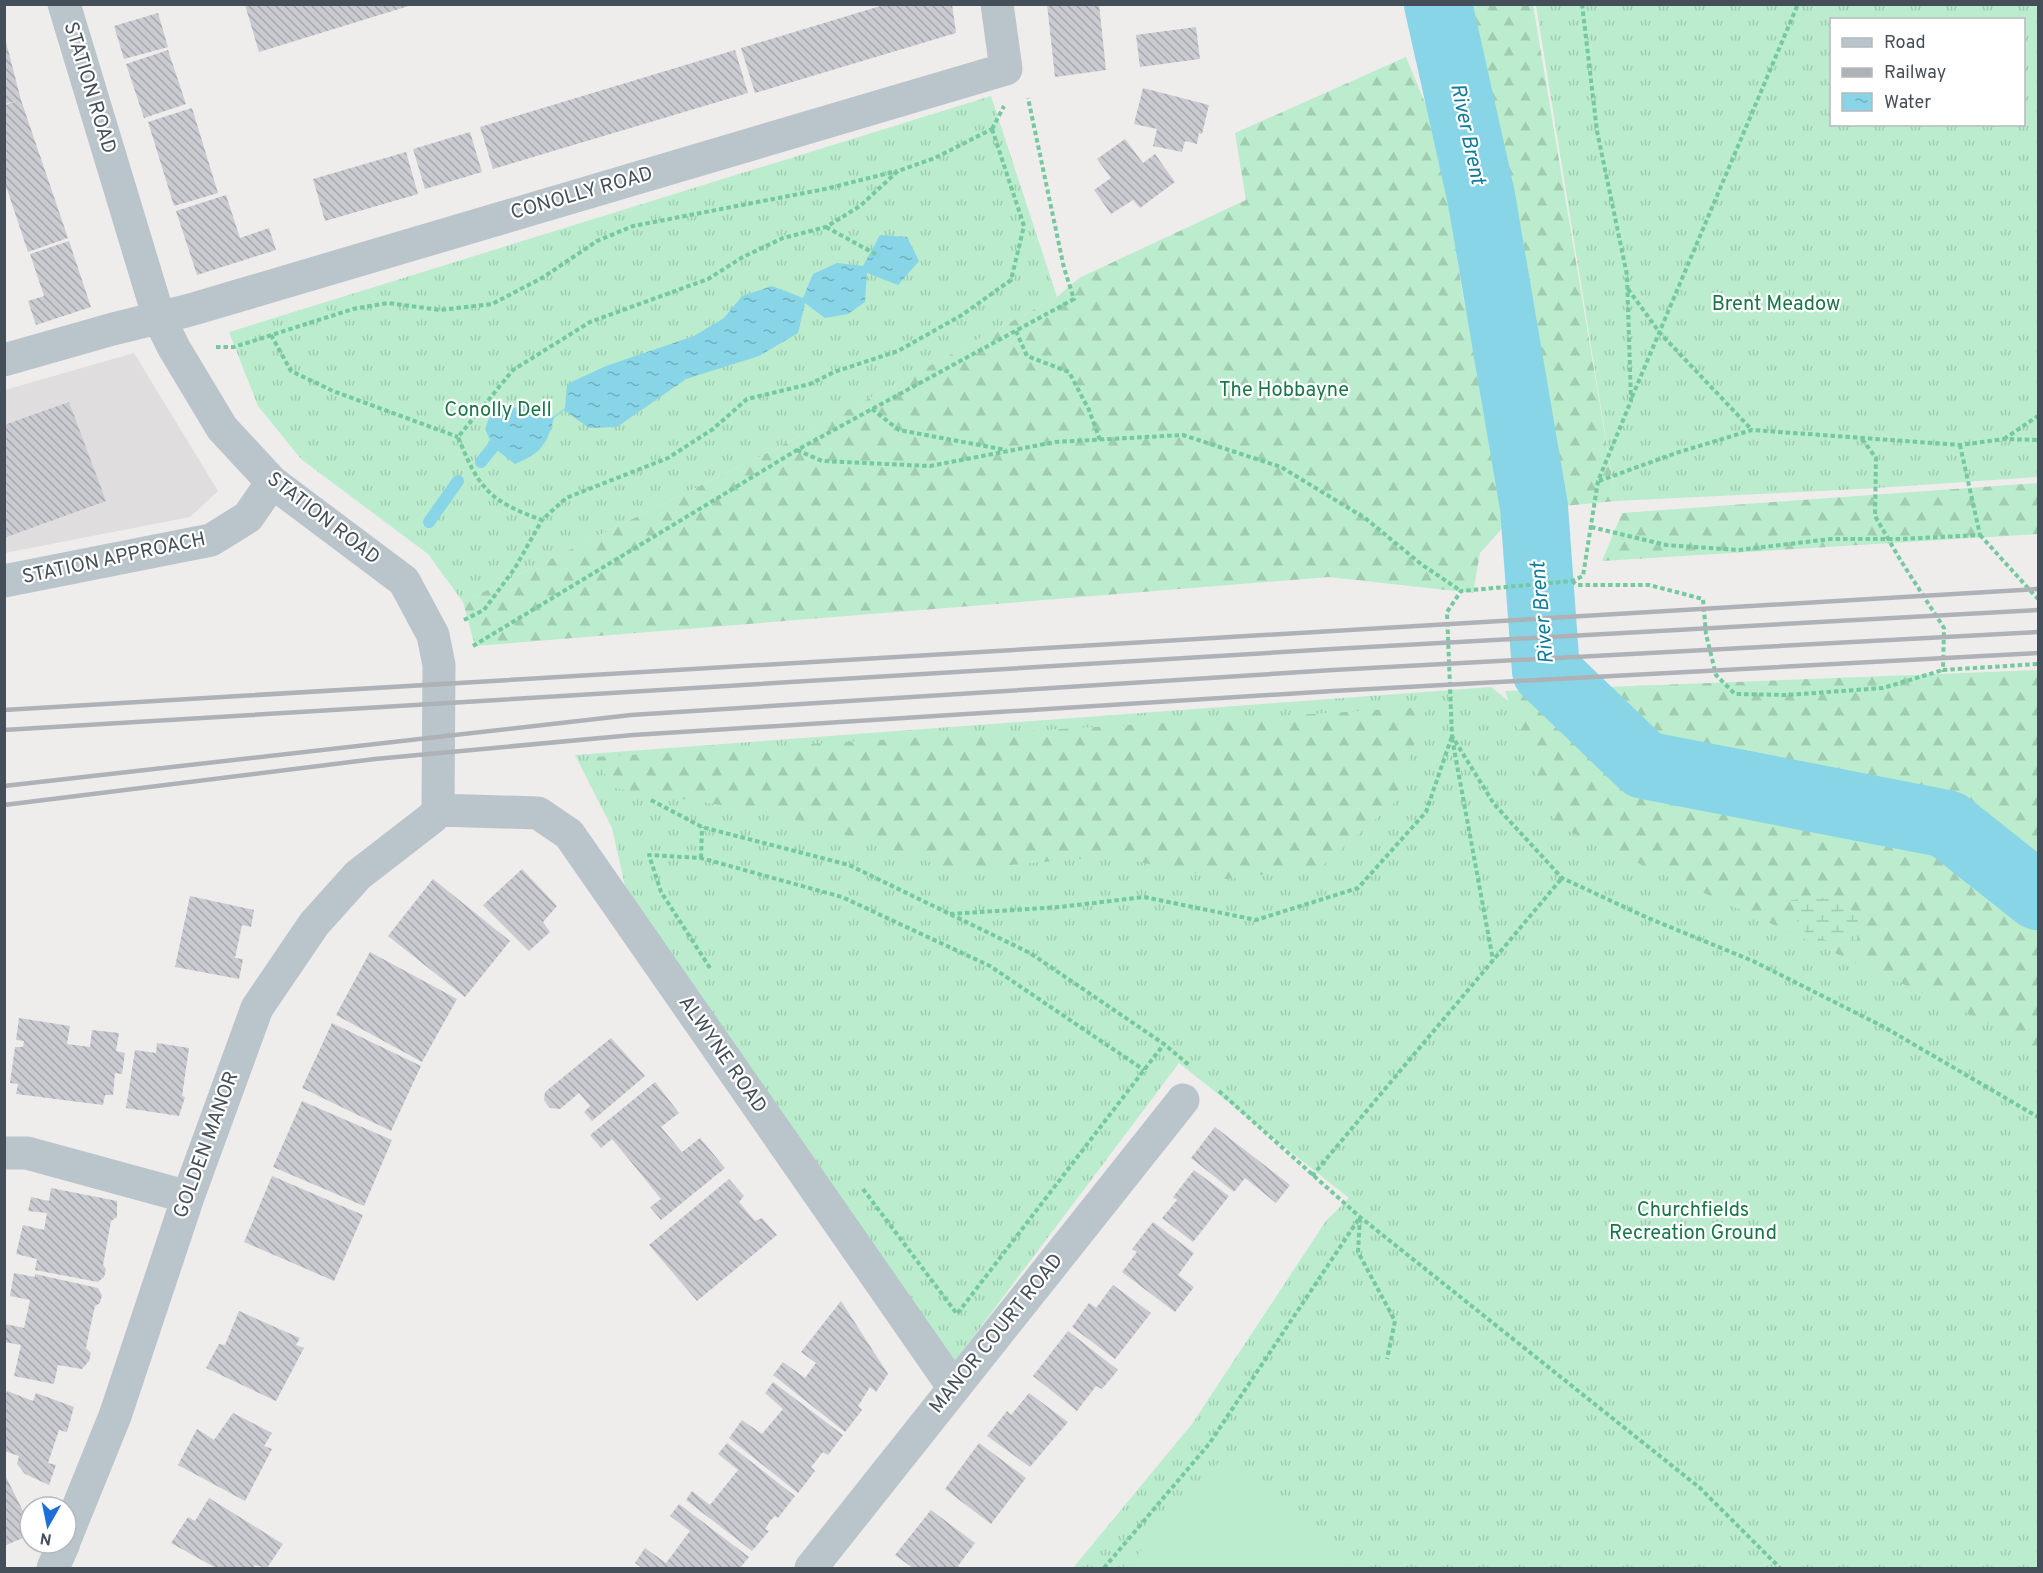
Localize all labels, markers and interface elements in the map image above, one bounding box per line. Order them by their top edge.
legend [1830,18,2025,126]
street label: STATION ROAD [57,19,121,157]
text: Road [1884,32,1926,55]
text: Railway [1884,62,1946,85]
water label: River Brent [1443,81,1491,189]
text: Water [1884,92,1931,115]
street label: CONOLLY ROAD [508,161,656,227]
park label: Brent Meadow [1712,292,1840,318]
park label: The Hobbayne [1219,378,1349,404]
park label: Conolly Dell [444,398,552,424]
street label: STATION ROAD [261,467,385,571]
street label: STATION APPROACH [20,527,208,591]
water label: River Brent [1525,559,1561,665]
street label: ALWYNE ROAD [672,991,772,1119]
street label: GOLDEN MANOR [168,1068,246,1222]
park label: Churchfields Recreation Ground [1609,1198,1777,1247]
street label: MANOR COURT ROAD [924,1249,1070,1419]
north arrow [18,1495,78,1555]
text: N [39,1527,53,1549]

